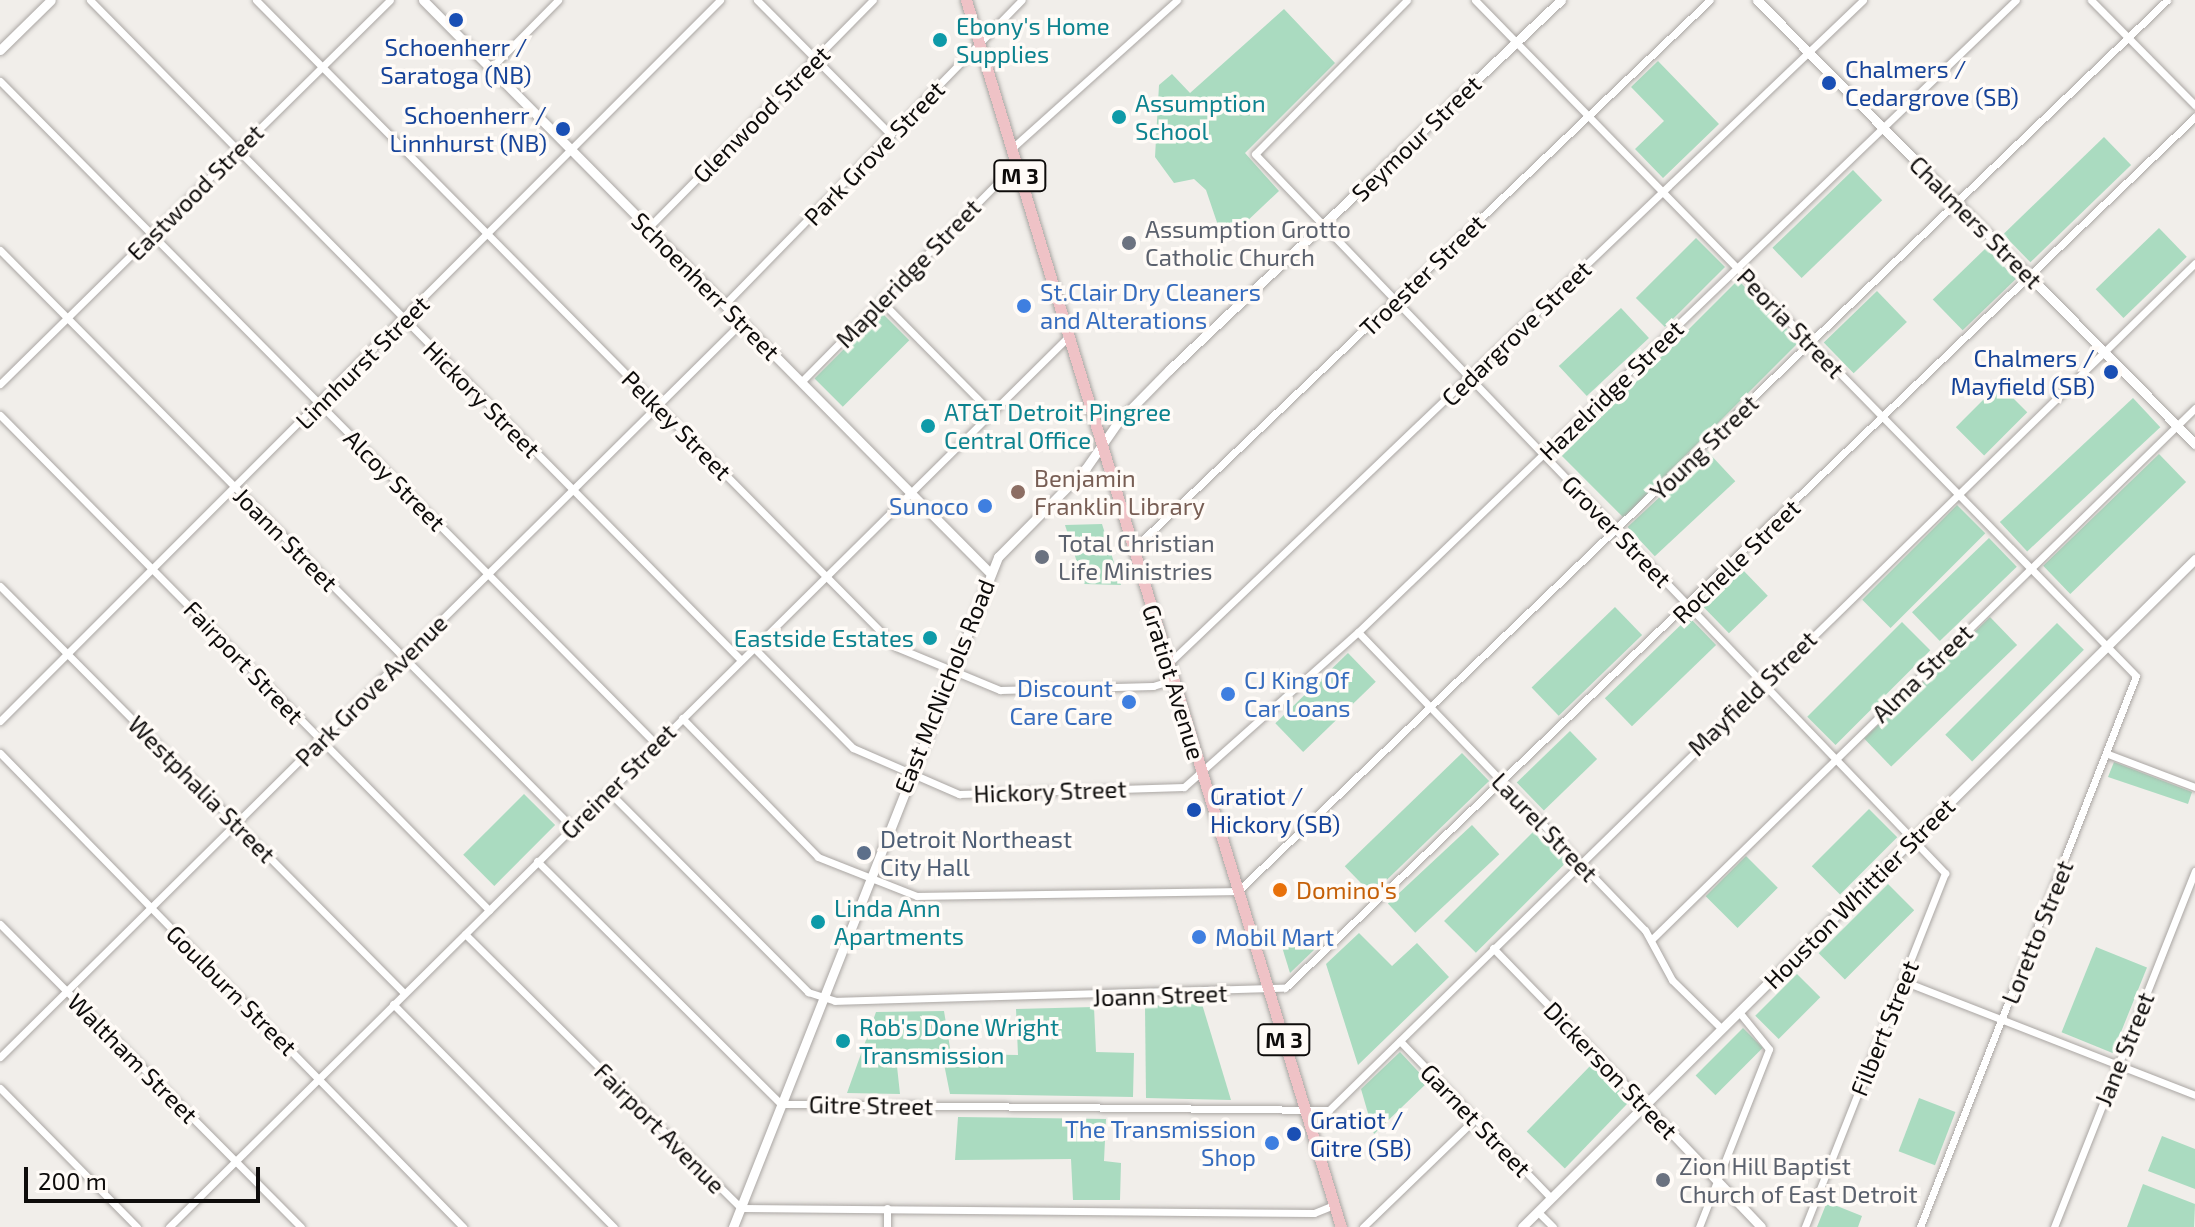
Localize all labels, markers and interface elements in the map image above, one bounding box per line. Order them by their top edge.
marker: Schoenherr / Saratoga (NB) [447,11,465,29]
place label: Ebony's Home Supplies [956,12,1110,68]
marker: Ebony's Home Supplies [931,31,949,49]
place label: Schoenherr / Saratoga (NB) [380,33,532,89]
street label: Glenwood Street [687,40,835,188]
place label: Chalmers / Cedargrove (SB) [1845,55,2019,111]
street label: Seymour Street [1345,69,1487,207]
marker: Chalmers / Cedargrove (SB) [1820,74,1838,92]
street label: Park Grove Street [798,75,950,231]
place label: Assumption School [1135,89,1266,145]
place label: Schoenherr / Linnhurst (NB) [389,101,547,157]
marker: Assumption School [1110,108,1128,126]
street label: Eastwood Street [121,118,269,266]
marker: Schoenherr / Linnhurst (NB) [554,120,572,138]
street label: Chalmers Street [1904,150,2048,294]
road number: M 3 [992,158,1048,194]
street label: Mapleridge Street [830,193,986,353]
street label: Schoenherr Street [626,206,786,366]
street label: Troester Street [1353,208,1491,342]
place label: Assumption Grotto Catholic Church [1145,215,1351,271]
marker: Assumption Grotto Catholic Church [1120,234,1138,252]
street label: Cedargrove Street [1435,254,1597,412]
street label: Peoria Street [1732,262,1850,384]
place label: St.Clair Dry Cleaners and Alterations [1040,278,1262,334]
street label: Linnhurst Street [289,289,435,435]
marker: St.Clair Dry Cleaners and Alterations [1015,297,1033,315]
street label: Hazelridge Street [1533,314,1689,466]
street label: Hickory Street [418,335,546,463]
place label: Chalmers / Mayfield (SB) [1951,344,2095,400]
marker: Chalmers / Mayfield (SB) [2102,363,2120,381]
street label: Pelkey Street [616,364,738,486]
street label: Young Street [1644,388,1764,506]
place label: AT&T Detroit Pingree Central Office [944,398,1172,454]
marker: AT&T Detroit Pingree Central Office [919,417,937,435]
street label: Alcoy Street [338,423,452,537]
place label: Benjamin Franklin Library [1034,464,1205,520]
street label: Grover Street [1556,469,1678,593]
street label: Joann Street [228,481,344,597]
marker: Benjamin Franklin Library [1009,483,1027,501]
place label: Sunoco [889,492,969,520]
street label: Rochelle Street [1666,493,1806,629]
marker: Sunoco [976,497,994,515]
place label: Total Christian Life Ministries [1058,529,1215,585]
marker: Total Christian Life Ministries [1033,548,1051,566]
street label: East McNichols Road [888,575,1000,797]
street label: Fairport Street [178,595,310,729]
street label: Gratiot Avenue [1137,601,1211,763]
street label: Park Grove Avenue [289,608,453,772]
street label: Alma Street [1866,618,1978,728]
place label: Eastside Estates [734,624,914,652]
street label: Mayfield Street [1682,625,1822,761]
marker: Eastside Estates [921,629,939,647]
place label: CJ King Of Car Loans [1244,666,1351,722]
place label: Discount Care Care [1010,674,1113,730]
marker: CJ King Of Car Loans [1219,685,1237,703]
marker: Discount Care Care [1120,693,1138,711]
street label: Westphalia Street [123,710,281,868]
street label: Greiner Street [554,717,682,845]
street label: Laurel Street [1486,766,1604,888]
street label: Hickory Street [973,774,1127,808]
place label: Gratiot / Hickory (SB) [1210,782,1341,838]
street label: Houston Whittier Street [1757,791,1961,995]
marker: Gratiot / Hickory (SB) [1185,801,1203,819]
place label: Detroit Northeast City Hall [880,825,1072,881]
marker: Detroit Northeast City Hall [855,844,873,862]
street label: Loretto Street [1995,856,2079,1008]
place label: Domino's [1296,876,1397,904]
marker: Domino's [1271,881,1289,899]
place label: Linda Ann Apartments [834,894,964,950]
marker: Linda Ann Apartments [809,913,827,931]
street label: Goulburn Street [161,919,303,1061]
place label: Mobil Mart [1215,923,1335,951]
marker: Mobil Mart [1190,928,1208,946]
street label: Filbert Street [1844,956,1924,1100]
street label: Joann Street [1092,978,1228,1012]
street label: Waltham Street [62,987,204,1129]
street label: Jane Street [2088,988,2160,1110]
street label: Dickerson Street [1538,995,1684,1145]
place label: Rob's Done Wright Transmission [859,1013,1059,1069]
road number: M 3 [1256,1022,1312,1058]
marker: Rob's Done Wright Transmission [834,1032,852,1050]
street label: Fairport Avenue [589,1057,731,1199]
street label: Garnet Street [1415,1058,1537,1182]
street label: Gitre Street [809,1090,933,1120]
place label: Gratiot / Gitre (SB) [1310,1106,1412,1162]
place label: The Transmission Shop [1064,1115,1256,1171]
marker: Gratiot / Gitre (SB) [1285,1125,1303,1143]
marker: The Transmission Shop [1263,1134,1281,1152]
scale bar [28,1151,264,1201]
place label: Zion Hill Baptist Church of East Detroit [1679,1152,1918,1208]
text: 200 m [38,1166,107,1195]
marker: Zion Hill Baptist Church of East Detroit [1654,1171,1672,1189]

